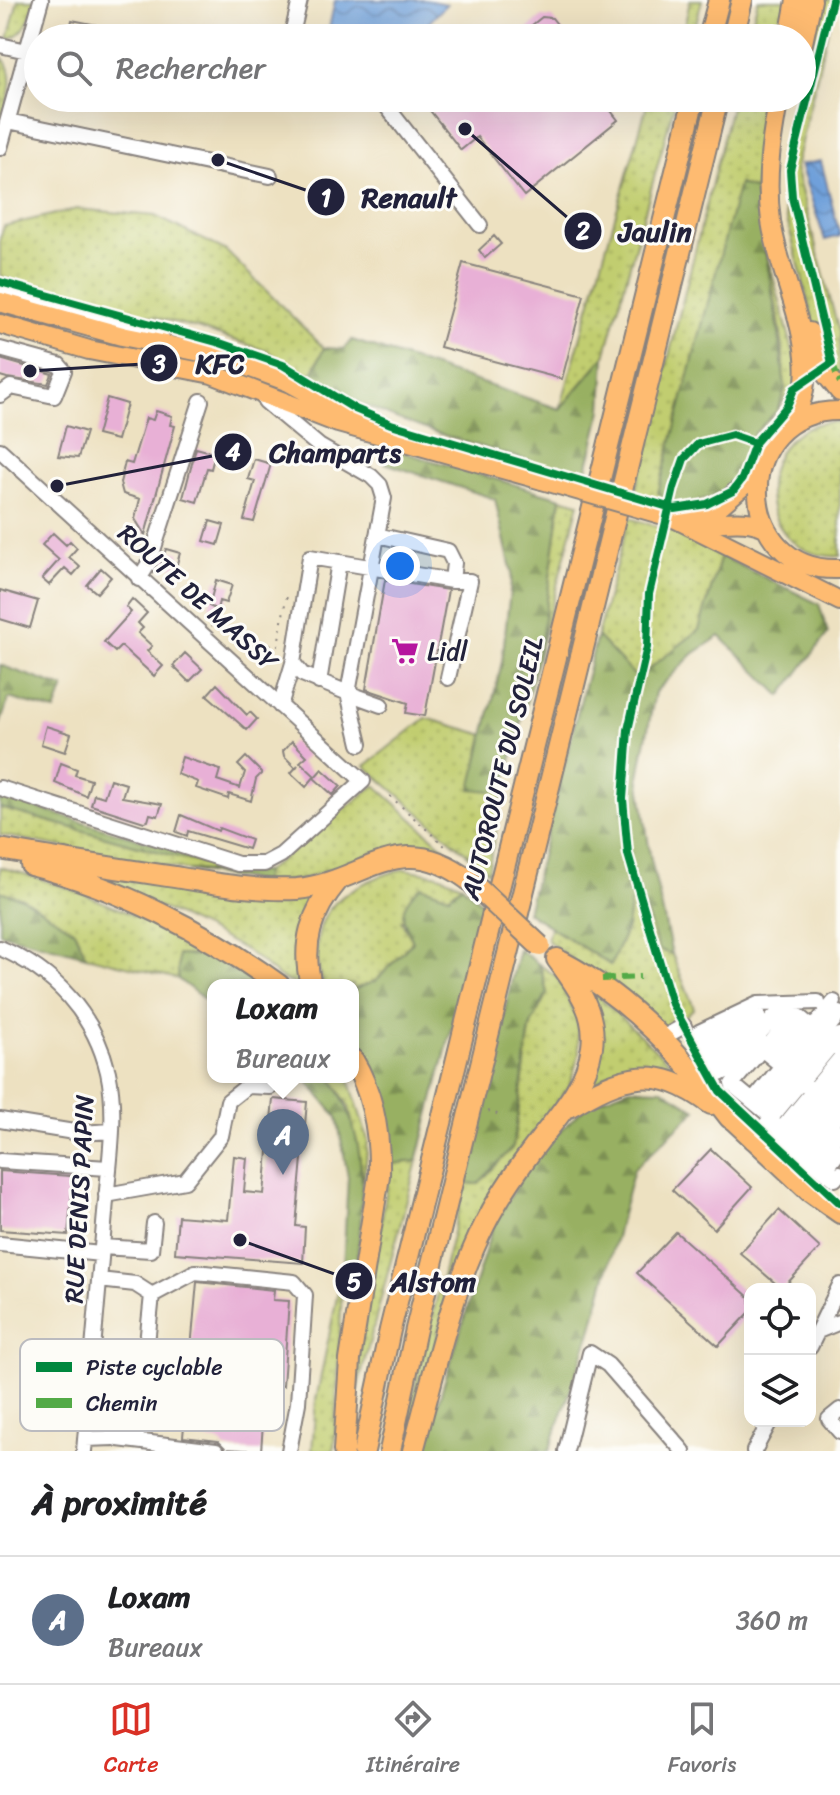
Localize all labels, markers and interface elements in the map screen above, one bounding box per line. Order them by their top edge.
search box [24,24,816,112]
text: Rechercher [116,41,266,95]
icon: search [52,46,96,90]
callout: Renault [306,171,473,223]
text: Renault [361,173,458,222]
text: 1 [321,177,331,219]
callout: Jaulin [563,205,708,257]
text: Jaulin [617,207,692,256]
text: 2 [575,210,590,252]
callout: KFC [139,337,260,389]
text: KFC [194,339,245,388]
text: 3 [151,343,166,385]
callout: Champarts [213,426,417,478]
text: Champarts [268,428,401,477]
text: 4 [226,431,241,473]
street label: ROUTE DE MASSY [107,512,290,683]
your location [380,546,420,586]
place label: Lidl [427,628,468,674]
street label: AUTOROUTE DU SOLEIL [447,631,557,906]
supermarket icon: Lidl [390,636,420,666]
popup [207,979,359,1083]
text: Loxam [236,981,318,1035]
text: Bureaux [236,1035,330,1081]
street label: RUE DENIS PAPIN [51,1093,107,1305]
pin: A [257,1109,309,1175]
callout: Alstom [334,1255,492,1307]
text: Alstom [389,1257,477,1306]
text: 5 [347,1261,362,1303]
map controls [744,1283,816,1427]
button: locate [744,1283,816,1355]
legend [20,1339,284,1431]
text: Piste cyclable [86,1348,223,1387]
button: layers [744,1355,816,1427]
text: Chemin [86,1384,158,1423]
text: À proximité [32,1473,207,1533]
text: Loxam [108,1570,191,1624]
text: A [49,1597,67,1643]
text: 360 m [736,1597,808,1643]
text: Bureaux [108,1624,203,1670]
tab: Carte [104,1697,159,1784]
tab: Itinéraire [366,1697,460,1784]
tab: Favoris [668,1697,736,1784]

